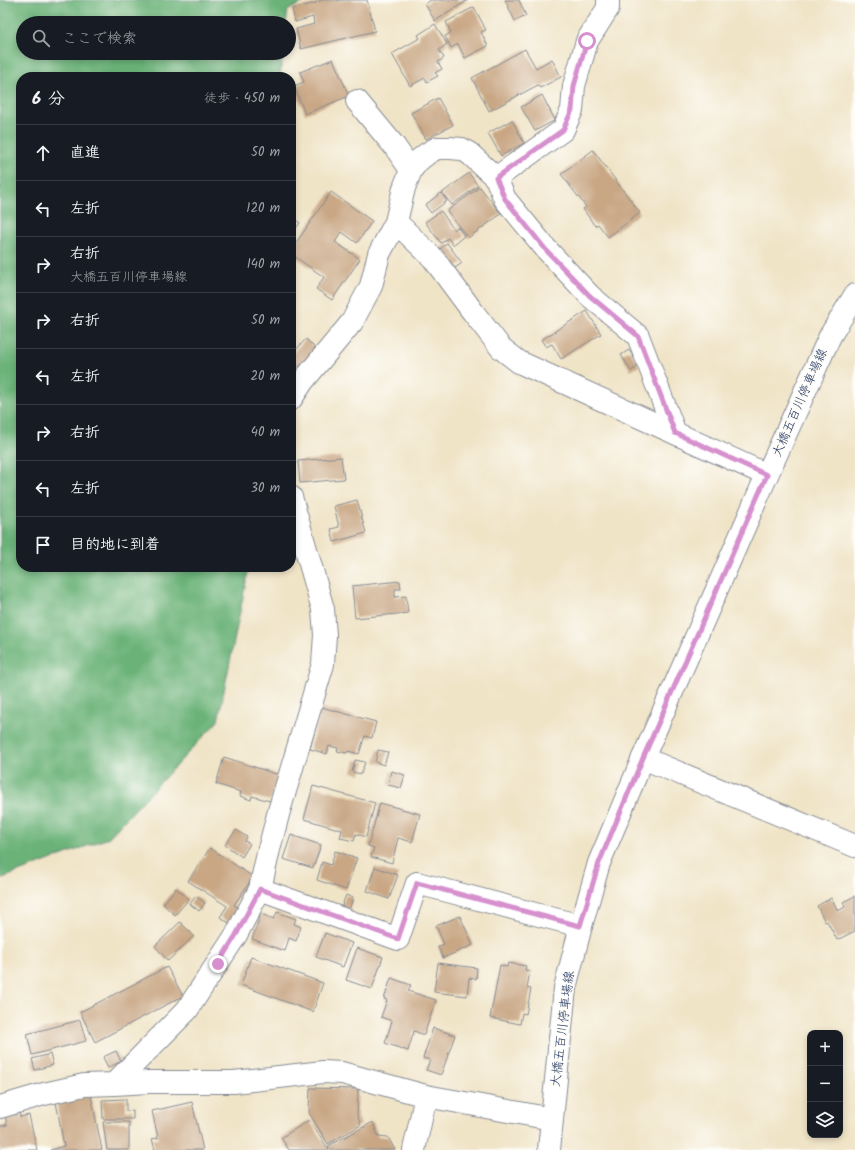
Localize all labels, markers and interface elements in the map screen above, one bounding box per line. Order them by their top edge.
search box [16,16,296,60]
icon: search [30,27,52,49]
text: ここで検索 [62,27,137,51]
route start [578,32,596,50]
text: 6 分 [32,86,65,113]
text: 徒歩 · 450 m [204,88,280,109]
text: 直進 [70,141,100,165]
icon: ahead [32,142,54,164]
text: 50 m [251,142,280,163]
text: 左折 [70,197,100,221]
icon: left [32,198,54,220]
text: 120 m [246,198,280,219]
text: 右折 [70,242,100,266]
icon: right [32,254,54,276]
text: 140 m [247,254,280,275]
text: 大橋五百川停車場線 [70,267,187,288]
text: 右折 [70,309,100,333]
icon: right [32,310,54,332]
text: 50 m [251,310,280,331]
street label: 大橋五百川停車場線 [767,344,834,461]
text: 左折 [70,365,100,389]
icon: left [32,366,54,388]
text: 20 m [250,366,280,387]
text: 右折 [70,421,100,445]
icon: right [32,422,54,444]
text: 40 m [251,422,280,443]
text: 左折 [70,477,100,501]
icon: left [32,478,54,500]
text: 30 m [251,478,280,499]
text: 目的地に到着 [70,533,160,557]
icon: arrive [32,534,54,556]
route end [209,955,227,973]
street label: 大橋五百川停車場線 [545,969,581,1088]
map controls [807,1030,843,1138]
button: + [807,1030,843,1066]
button: − [807,1066,843,1102]
button: layers [807,1102,843,1138]

